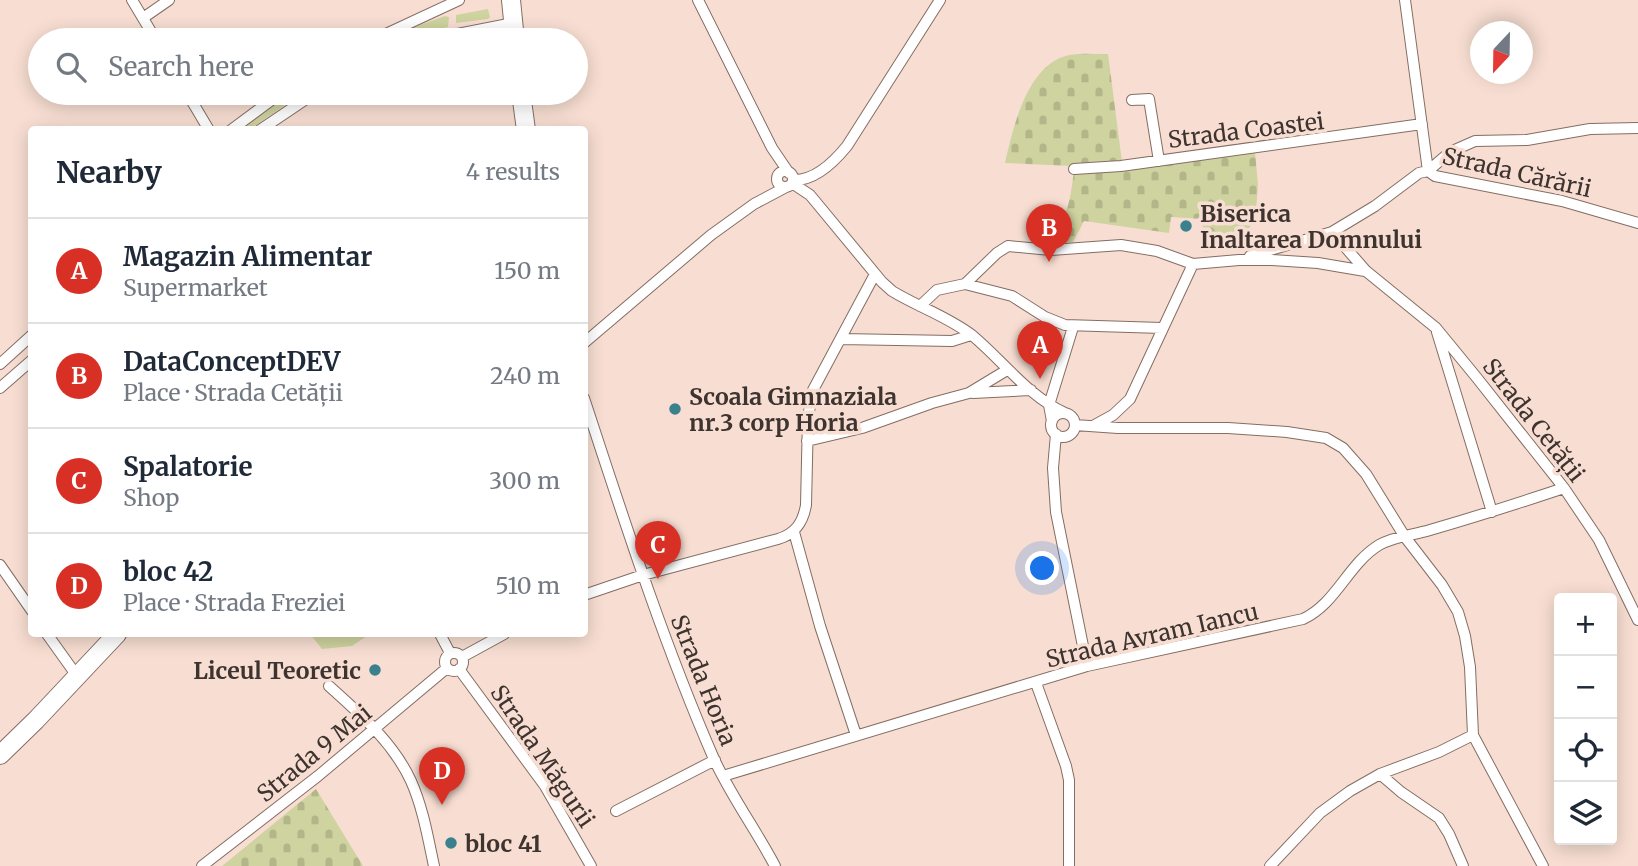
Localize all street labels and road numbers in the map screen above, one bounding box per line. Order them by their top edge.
street label: Strada Coastei [1166,106,1326,154]
street label: Strada Cărării [1440,141,1594,203]
street label: Strada Cetății [1477,352,1591,488]
street label: Strada Avram Iancu [1043,596,1261,674]
street label: Strada Horia [665,610,743,750]
street label: Strada Măgurii [485,679,601,833]
street label: Strada 9 Mai [251,698,377,808]

